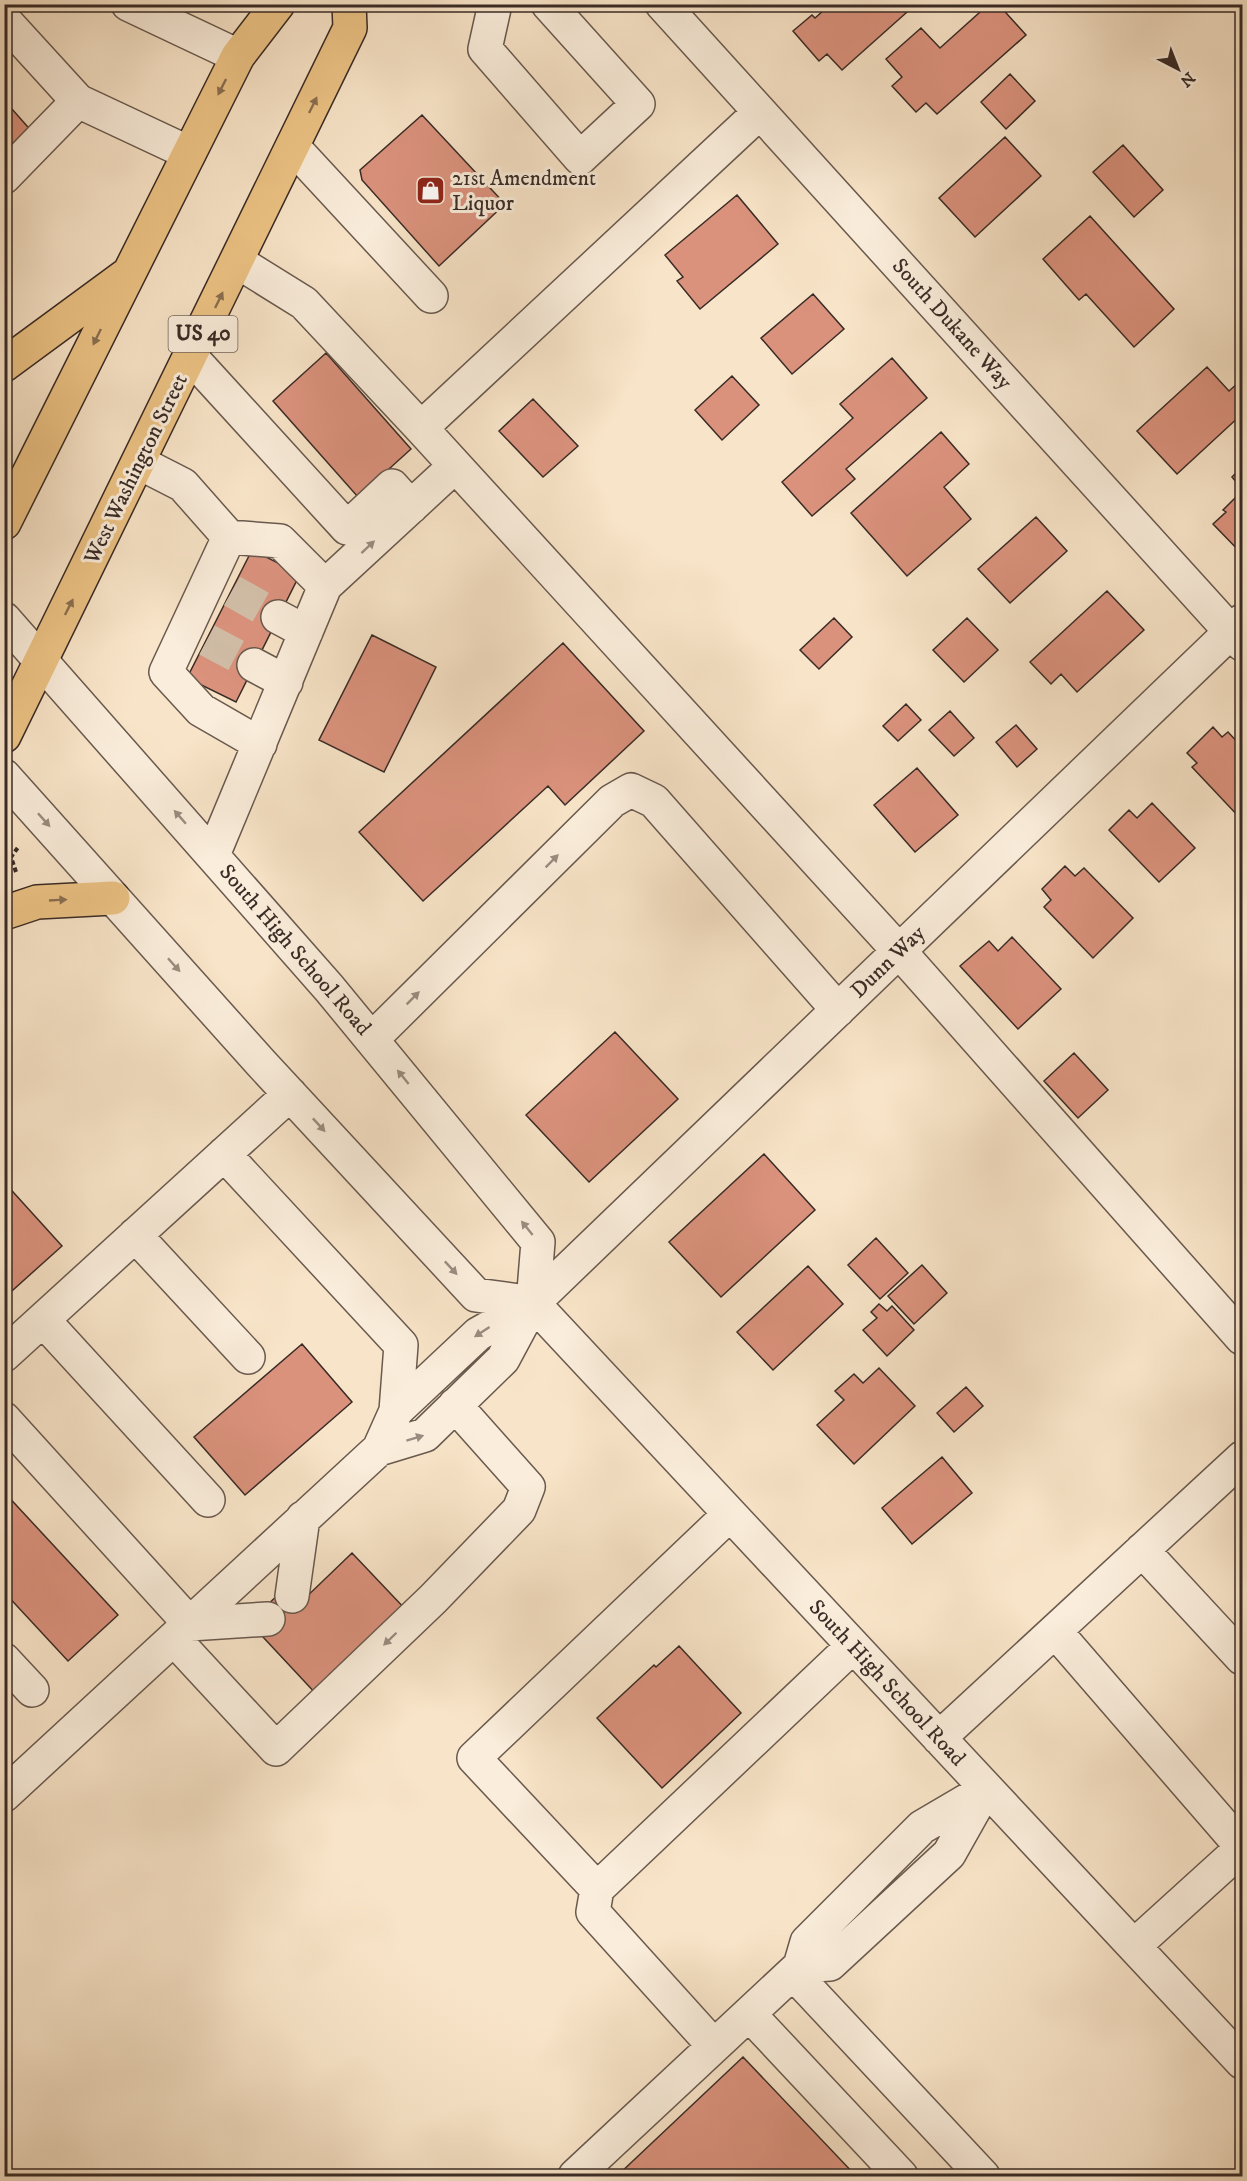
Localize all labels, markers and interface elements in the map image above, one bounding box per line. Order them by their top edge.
north arrow [1148,39,1208,99]
text: N [1176,68,1199,91]
one-way arrow [217,79,227,96]
one-way arrow [308,97,317,114]
place label: 21st Amendment Liquor [452,165,596,217]
shop icon: 21st Amendment Liquor [415,175,447,207]
street label: South Dukane Way [886,253,1018,396]
one-way arrow [215,292,224,309]
road number: US 40 [168,316,238,352]
one-way arrow [92,328,102,345]
street label: West Washington Street [78,369,194,569]
one-way arrow [361,540,375,554]
one-way arrow [64,599,73,616]
one-way arrow [173,810,187,825]
one-way arrow [37,812,50,827]
one-way arrow [544,854,558,868]
street label: South High School Road [213,859,377,1041]
one-way arrow [48,895,67,904]
street label: Dunn Way [845,920,931,1004]
one-way arrow [167,957,180,972]
one-way arrow [405,991,419,1005]
one-way arrow [396,1069,409,1085]
one-way arrow [312,1118,326,1133]
one-way arrow [520,1220,533,1236]
one-way arrow [444,1261,458,1276]
one-way arrow [474,1326,490,1337]
one-way arrow [406,1433,424,1442]
street label: South High School Road [803,1594,971,1772]
one-way arrow [383,1632,398,1646]

